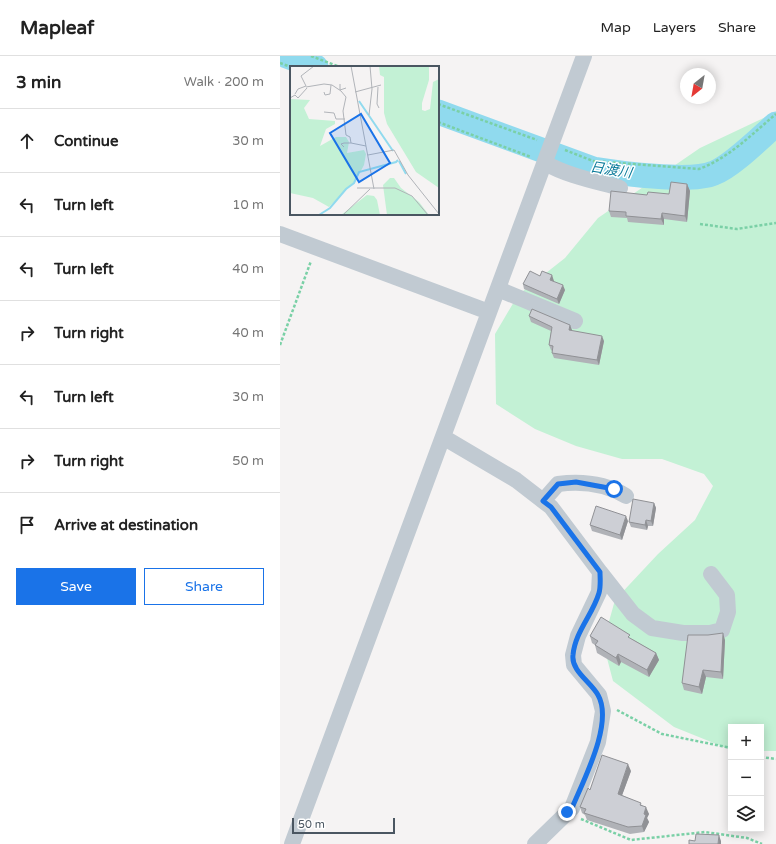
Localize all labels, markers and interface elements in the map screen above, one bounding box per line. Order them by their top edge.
text: Mapleaf [20,17,94,39]
text: Map [601,19,631,36]
text: Layers [653,19,696,36]
text: Share [718,19,756,36]
inset map [290,66,439,215]
north arrow [680,68,716,104]
text: 3 min [16,72,61,93]
text: Walk · 200 m [184,74,264,90]
icon: ahead [16,130,38,152]
text: Continue [54,132,118,150]
text: 30 m [232,133,264,149]
water label: 日渡川 [589,158,635,182]
icon: left [16,194,38,216]
text: Turn left [54,196,114,214]
text: 10 m [232,197,264,213]
icon: left [16,258,38,280]
text: Turn left [54,260,114,278]
text: 40 m [232,261,264,277]
icon: right [16,322,38,344]
text: Turn right [54,324,124,342]
text: 40 m [232,325,264,341]
icon: left [16,386,38,408]
text: Turn left [54,388,114,406]
text: 30 m [232,389,264,405]
icon: right [16,450,38,472]
text: Turn right [54,452,124,470]
text: 50 m [232,453,264,469]
route start [605,480,623,498]
icon: arrive [16,514,38,536]
text: Arrive at destination [54,516,198,534]
button: Save [16,568,136,605]
button: Share [144,568,264,605]
map controls [728,724,764,832]
button: + [728,724,764,760]
button: − [728,760,764,796]
button: layers [728,796,764,832]
route end [558,803,576,821]
scale bar [292,816,395,835]
text: 50 m [298,818,325,831]

